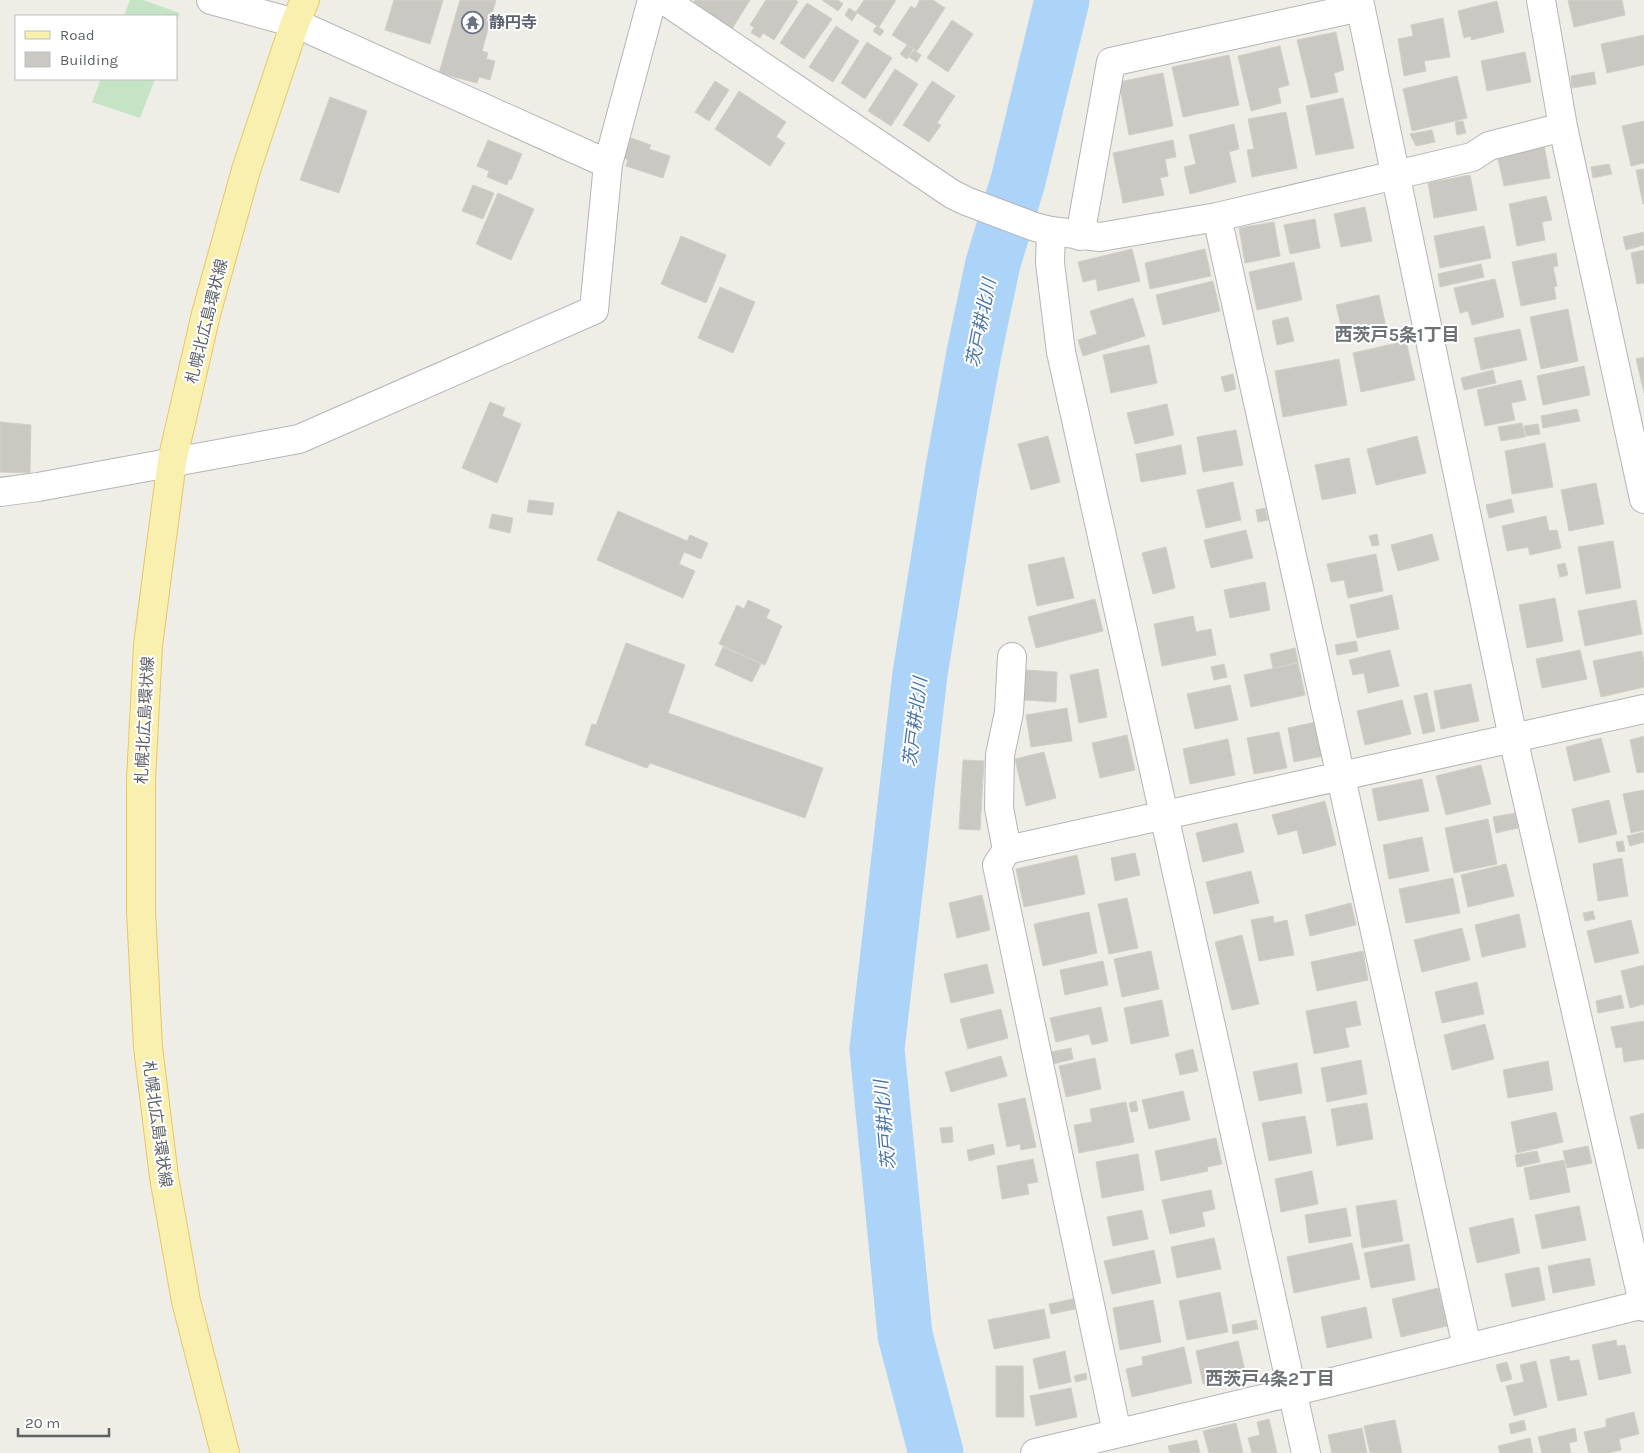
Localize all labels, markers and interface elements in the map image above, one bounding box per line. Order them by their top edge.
temple icon: 静円寺 [461,10,485,34]
place label: 静円寺 [489,13,537,32]
legend [15,15,178,80]
text: Road [60,26,95,44]
text: Building [60,51,118,69]
street label: 札幌北広島環状線 [182,257,231,386]
water label: 茨戸耕北川 [962,275,1001,369]
district label: 西茨戸5条1丁目 [1335,324,1459,346]
street label: 札幌北広島環状線 [132,656,157,784]
water label: 茨戸耕北川 [899,674,932,768]
street label: 札幌北広島環状線 [139,1059,176,1189]
water label: 茨戸耕北川 [870,1077,900,1171]
district label: 西茨戸4条2丁目 [1205,1368,1335,1390]
scale bar [18,1406,109,1438]
text: 20 m [25,1414,60,1432]

